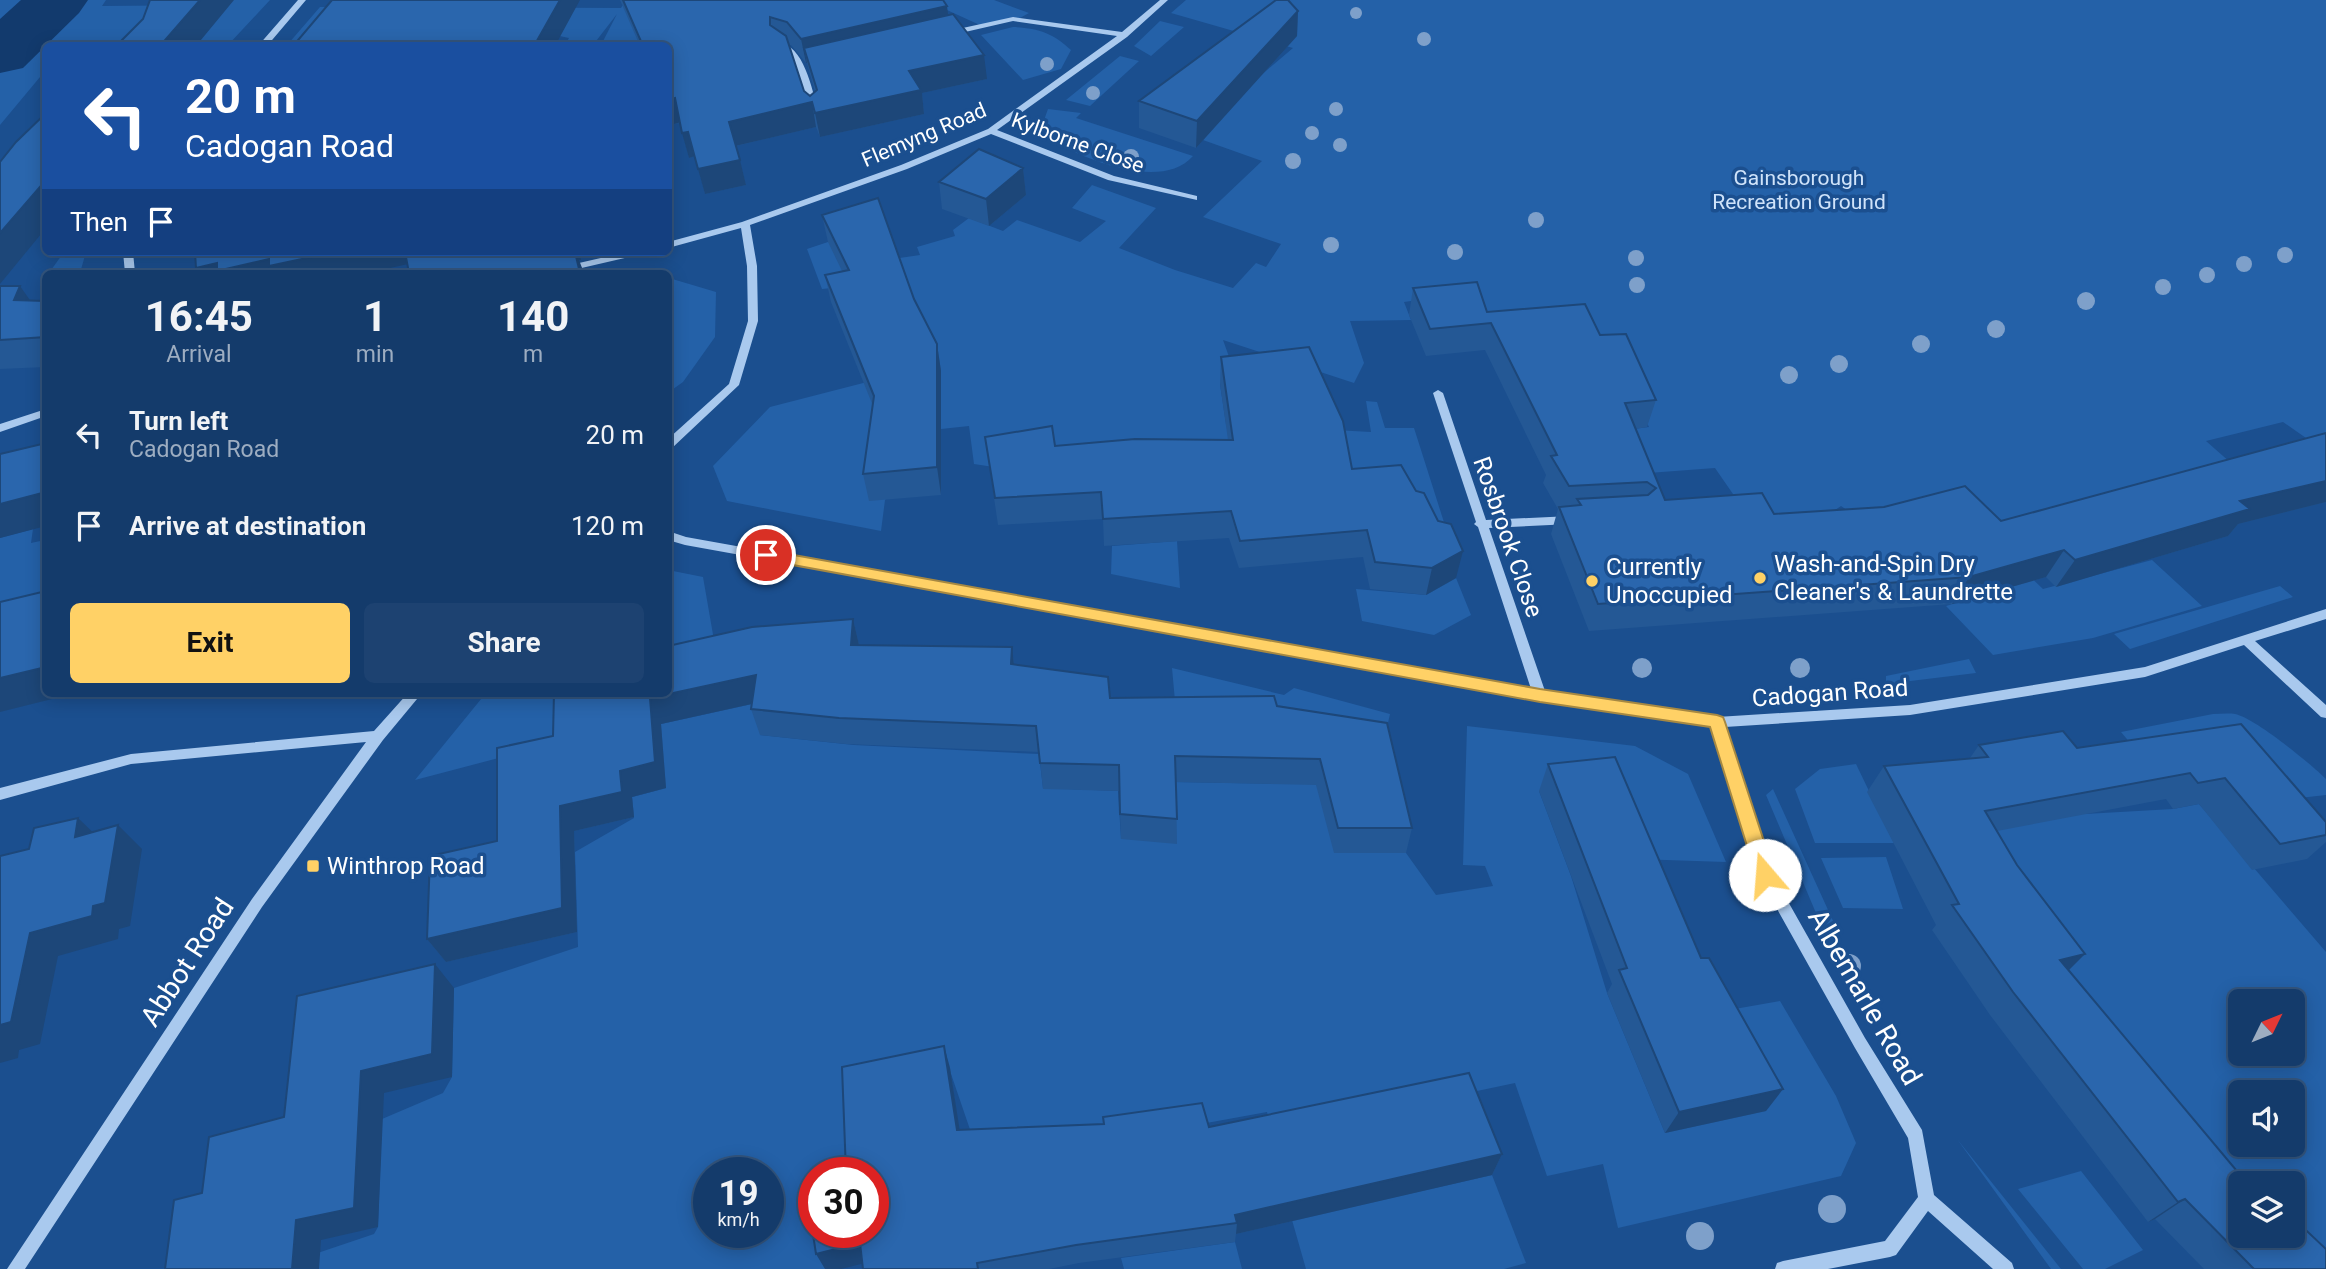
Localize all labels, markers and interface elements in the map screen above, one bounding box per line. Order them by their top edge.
text: 20 m [185,68,296,125]
icon: left [70,70,161,161]
street label: Flemyng Road [858,98,990,172]
street label: Kylborne Close [1008,108,1148,178]
text: Cadogan Road [185,127,394,165]
park label: Gainsborough Recreation Ground [1712,166,1886,214]
icon: arrive [142,203,180,241]
text: Then [70,207,128,237]
text: 16:45 [145,292,253,341]
text: 1 [363,292,387,341]
text: 140 [497,292,569,341]
text: Arrival [166,341,232,368]
text: min [356,341,394,368]
text: m [523,341,543,368]
text: Turn left [129,406,228,436]
icon: left [70,416,108,454]
text: 20 m [586,420,644,450]
text: Cadogan Road [129,436,279,463]
street label: Rosbrook Close [1467,453,1549,621]
icon: arrive [70,507,108,545]
text: Arrive at destination [129,511,366,541]
text: 120 m [571,511,644,541]
pin [736,525,796,585]
icon: arrive [747,536,785,574]
place label: Wash-and-Spin Dry Cleaner's & Laundrette [1774,550,2013,606]
place label: Currently Unoccupied [1606,553,1732,609]
marker: Wash-and-Spin Dry Cleaner's & Laundrette [1752,570,1768,586]
marker: Currently Unoccupied [1584,573,1600,589]
button: Exit [70,603,350,683]
button: Share [364,603,644,683]
street label: Cadogan Road [1751,674,1909,712]
position arrow [1728,838,1802,912]
place label: Winthrop Road [327,852,485,880]
marker: Winthrop Road [305,858,321,874]
street label: Abbot Road [133,892,241,1032]
street label: Albemarle Road [1801,903,1929,1091]
north arrow [2228,989,2305,1066]
map controls [2228,989,2305,1248]
button: sound [2228,1080,2305,1157]
speed limit sign: 30 [798,1157,889,1248]
button: layers [2228,1171,2305,1248]
text: 19 [718,1173,759,1214]
text: km/h [717,1209,760,1230]

